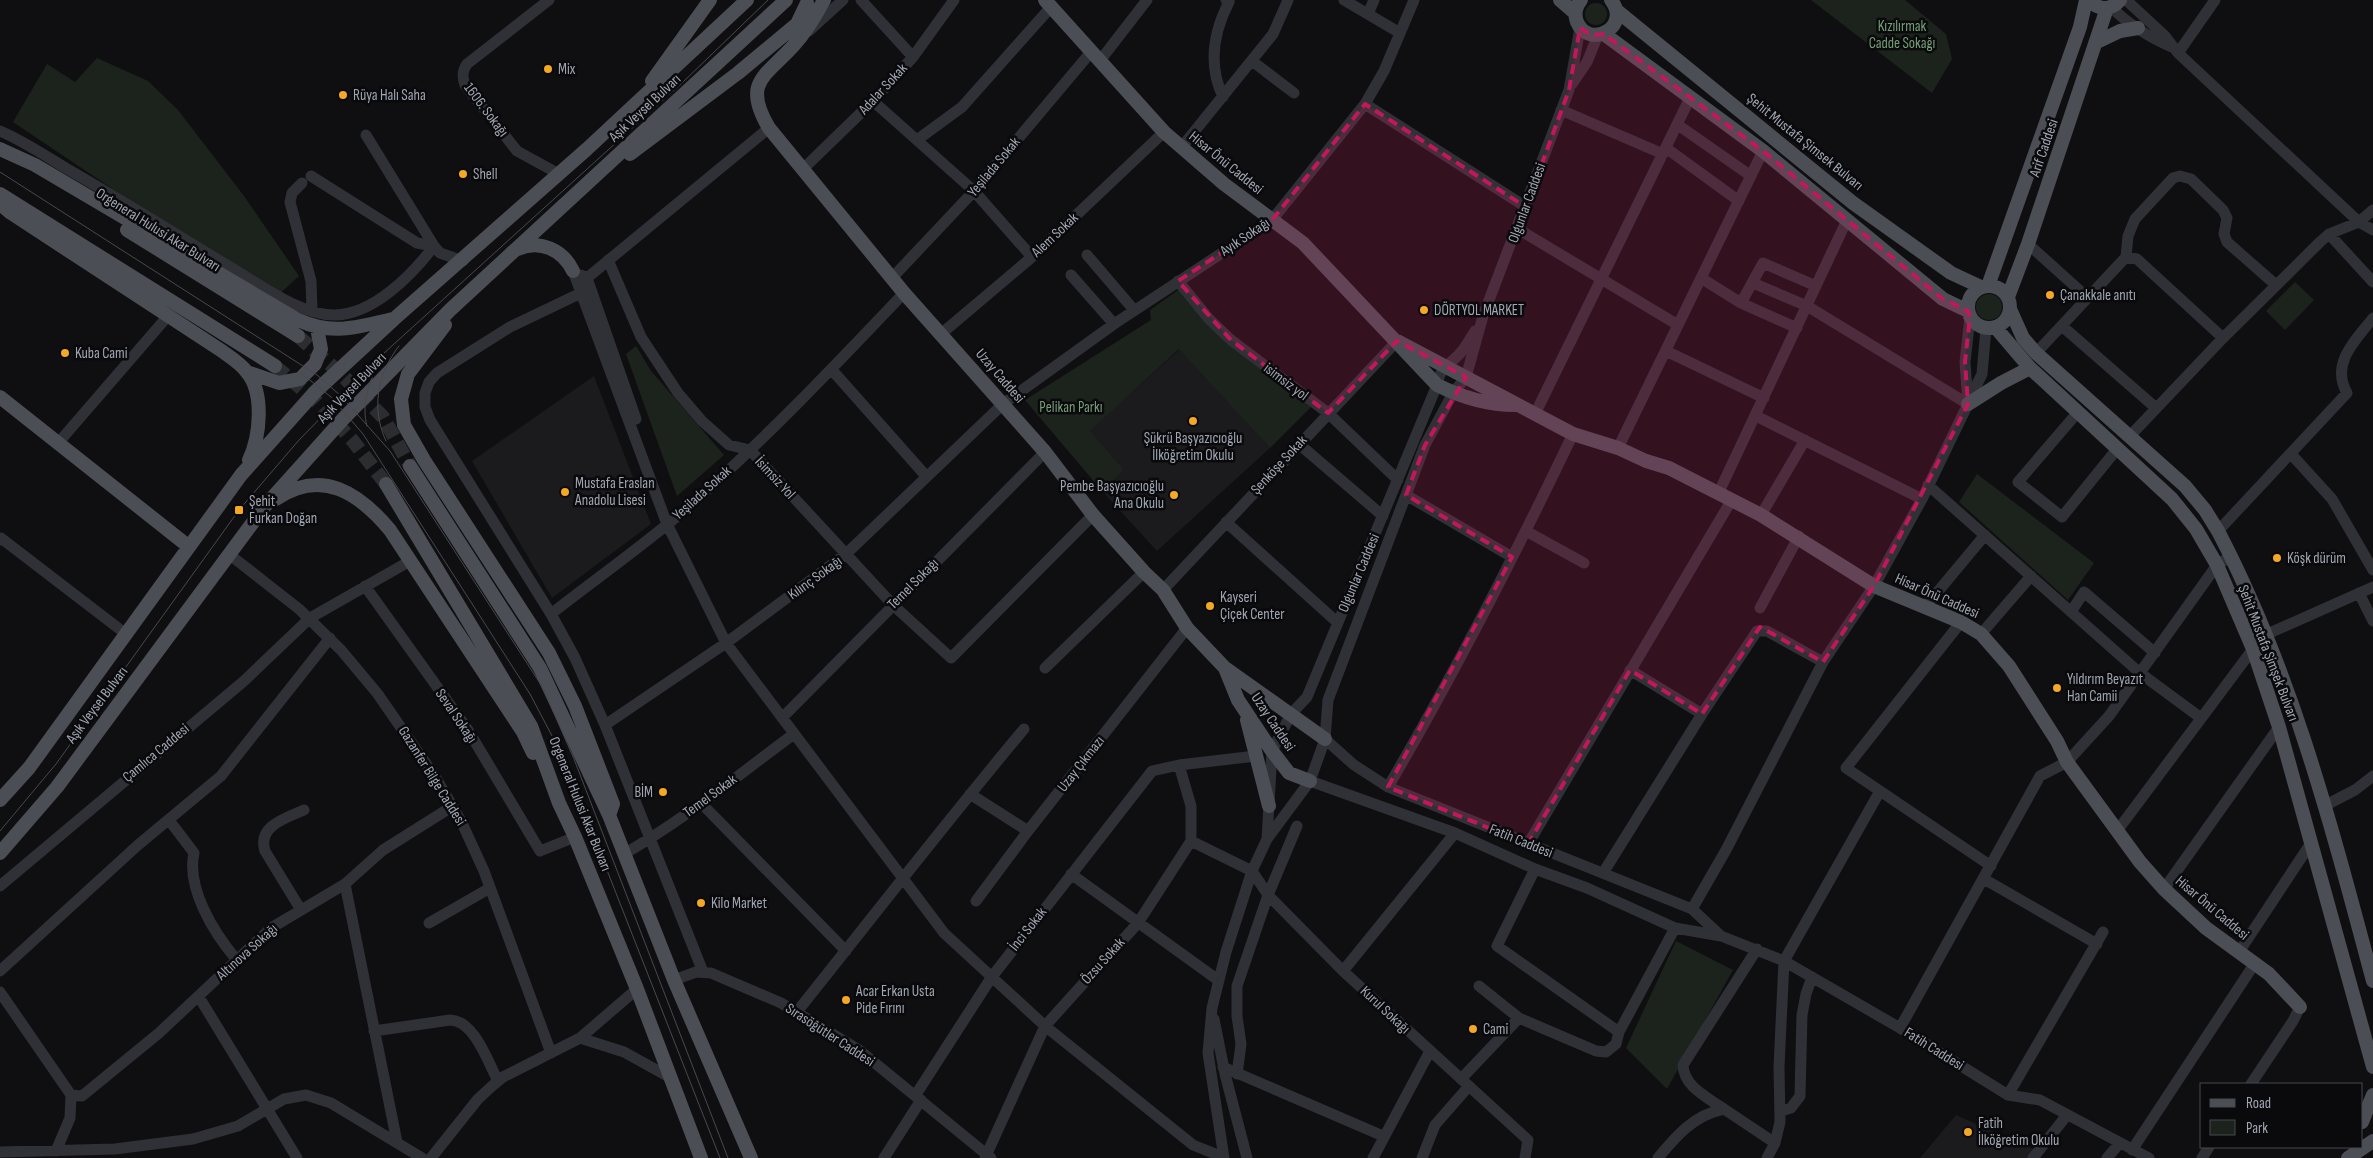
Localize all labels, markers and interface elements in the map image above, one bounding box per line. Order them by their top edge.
park label: Kızılırmak Cadde Sokağı [1869,17,1935,53]
street label: Adalar Sokak [854,59,912,119]
place label: Mix [558,60,576,79]
marker: Mix [542,63,554,75]
street label: Aşık Veysel Bulvarı [604,70,685,147]
street label: 1606. Sokağı [459,79,513,141]
place label: Rüya Halı Saha [353,86,426,105]
marker: Rüya Halı Saha [337,89,349,101]
street label: Şehit Mustafa Şimsek Bulvarı [1743,89,1867,195]
street label: Arif Caddesi [2025,116,2063,180]
street label: Hisar Önü Caddesi [1185,127,1267,199]
street label: Yeşilada Sokak [963,133,1025,201]
street label: Olgunlar Caddesi [1504,160,1550,246]
place label: Shell [473,165,497,184]
marker: Shell [457,168,469,180]
street label: Orgeneral Hulusi Akar Bulvarı [92,184,224,276]
street label: Alem Sokak [1027,208,1083,262]
street label: Ayık Sokağı [1216,214,1273,261]
place label: Çanakkale anıtı [2060,286,2136,305]
marker: Çanakkale anıtı [2044,289,2056,301]
place label: DÖRTYOL MARKET [1434,301,1524,320]
marker: DÖRTYOL MARKET [1418,304,1430,316]
place label: Kuba Cami [75,344,128,363]
street label: Uzay Caddesi [971,345,1029,407]
marker: Kuba Cami [59,347,71,359]
street label: Aşık Veysel Bulvarı [313,348,391,428]
street label: isimsiz yol [1260,359,1312,405]
park label: Pelikan Parkı [1039,398,1103,417]
marker: Şükrü Başyazıcıoğlu İlköğretim Okulu [1187,415,1199,427]
place label: Şükrü Başyazıcıoğlu İlköğretim Okulu [1144,429,1242,465]
street label: Şenköşe Sokak [1247,431,1311,499]
street label: İsimsiz Yol [751,453,799,503]
street label: Yeşilada Sokak [669,461,736,524]
place label: Mustafa Eraslan Anadolu Lisesi [574,474,655,510]
place label: Pembe Başyazıcıoğlu Ana Okulu [1060,477,1164,513]
marker: Mustafa Eraslan Anadolu Lisesi [559,486,571,498]
marker: Pembe Başyazıcıoğlu Ana Okulu [1168,489,1180,501]
place label: Şehit Furkan Doğan [249,492,317,528]
marker: Şehit Furkan Doğan [233,504,245,516]
street label: Olgunlar Caddesi [1334,531,1384,615]
place label: Köşk dürüm [2287,549,2346,568]
street label: Kılınç Sokağı [784,552,846,604]
marker: Köşk dürüm [2271,552,2283,564]
street label: Temel Sokağı [883,554,943,614]
street label: Hisar Önü Caddesi [1892,569,1982,623]
street label: Şehit Mustafa Şimşek Bulvarı [2233,582,2303,724]
place label: Kayseri Çiçek Center [1220,588,1285,624]
marker: Kayseri Çiçek Center [1204,600,1216,612]
street label: Aşık Veysel Bulvarı [61,663,132,748]
place label: Yıldırım Beyazıt Han Camii [2067,670,2144,706]
marker: Yıldırım Beyazıt Han Camii [2051,682,2063,694]
street label: Seval Sokağı [431,685,481,747]
street label: Uzay Caddesi [1247,689,1299,755]
street label: Çamlıca Caddesi [119,719,193,786]
street label: Gazanfer Bilge Caddesi [394,723,470,829]
street label: Uzay Çıkmazı [1053,732,1109,796]
street label: Orgeneral Hulusi Akar Bulvarı [544,734,616,874]
street label: Temel Sokak [679,770,741,822]
place label: BİM [634,783,653,802]
marker: BİM [657,786,669,798]
street label: Fatih Caddesi [1486,820,1556,862]
street label: Hisar Önü Caddesi [2171,872,2253,944]
place label: Kilo Market [711,894,767,913]
marker: Kilo Market [695,897,707,909]
street label: İnci Sokak [1005,903,1051,955]
street label: Altınova Sokağı [212,920,282,985]
street label: Özsu Sokak [1077,933,1129,988]
place label: Acar Erkan Usta Pide Fırını [855,982,935,1018]
street label: Kurul Sokağı [1356,982,1414,1038]
marker: Acar Erkan Usta Pide Fırını [840,994,852,1006]
street label: Sırasöğütler Caddesi [782,999,878,1071]
place label: Cami [1483,1020,1508,1039]
marker: Cami [1467,1023,1479,1035]
street label: Fatih Caddesi [1901,1023,1968,1075]
legend [2200,1083,2363,1148]
text: Road [2246,1094,2271,1113]
place label: Fatih İlköğretim Okulu [1978,1114,2059,1150]
text: Park [2246,1119,2268,1138]
marker: Fatih İlköğretim Okulu [1962,1126,1974,1138]

